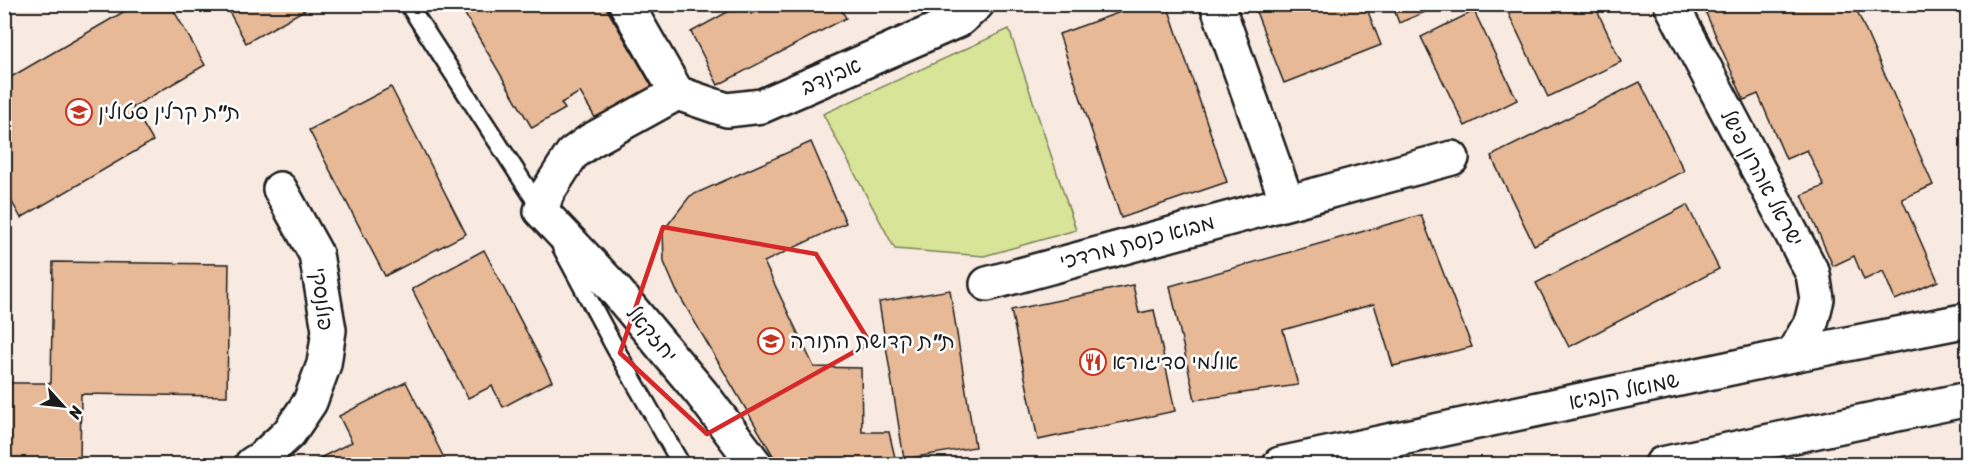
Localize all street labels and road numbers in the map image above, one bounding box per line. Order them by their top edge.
street label: אבינדב [795,46,867,106]
street label: ישראל אהרון פישל [1710,102,1814,254]
street label: מבוא כנסת מרדכי [1055,203,1219,281]
street label: פולנסקי [299,265,345,333]
street label: יחזקאל [616,297,688,371]
street label: שמואל הנביא [1565,361,1683,421]

